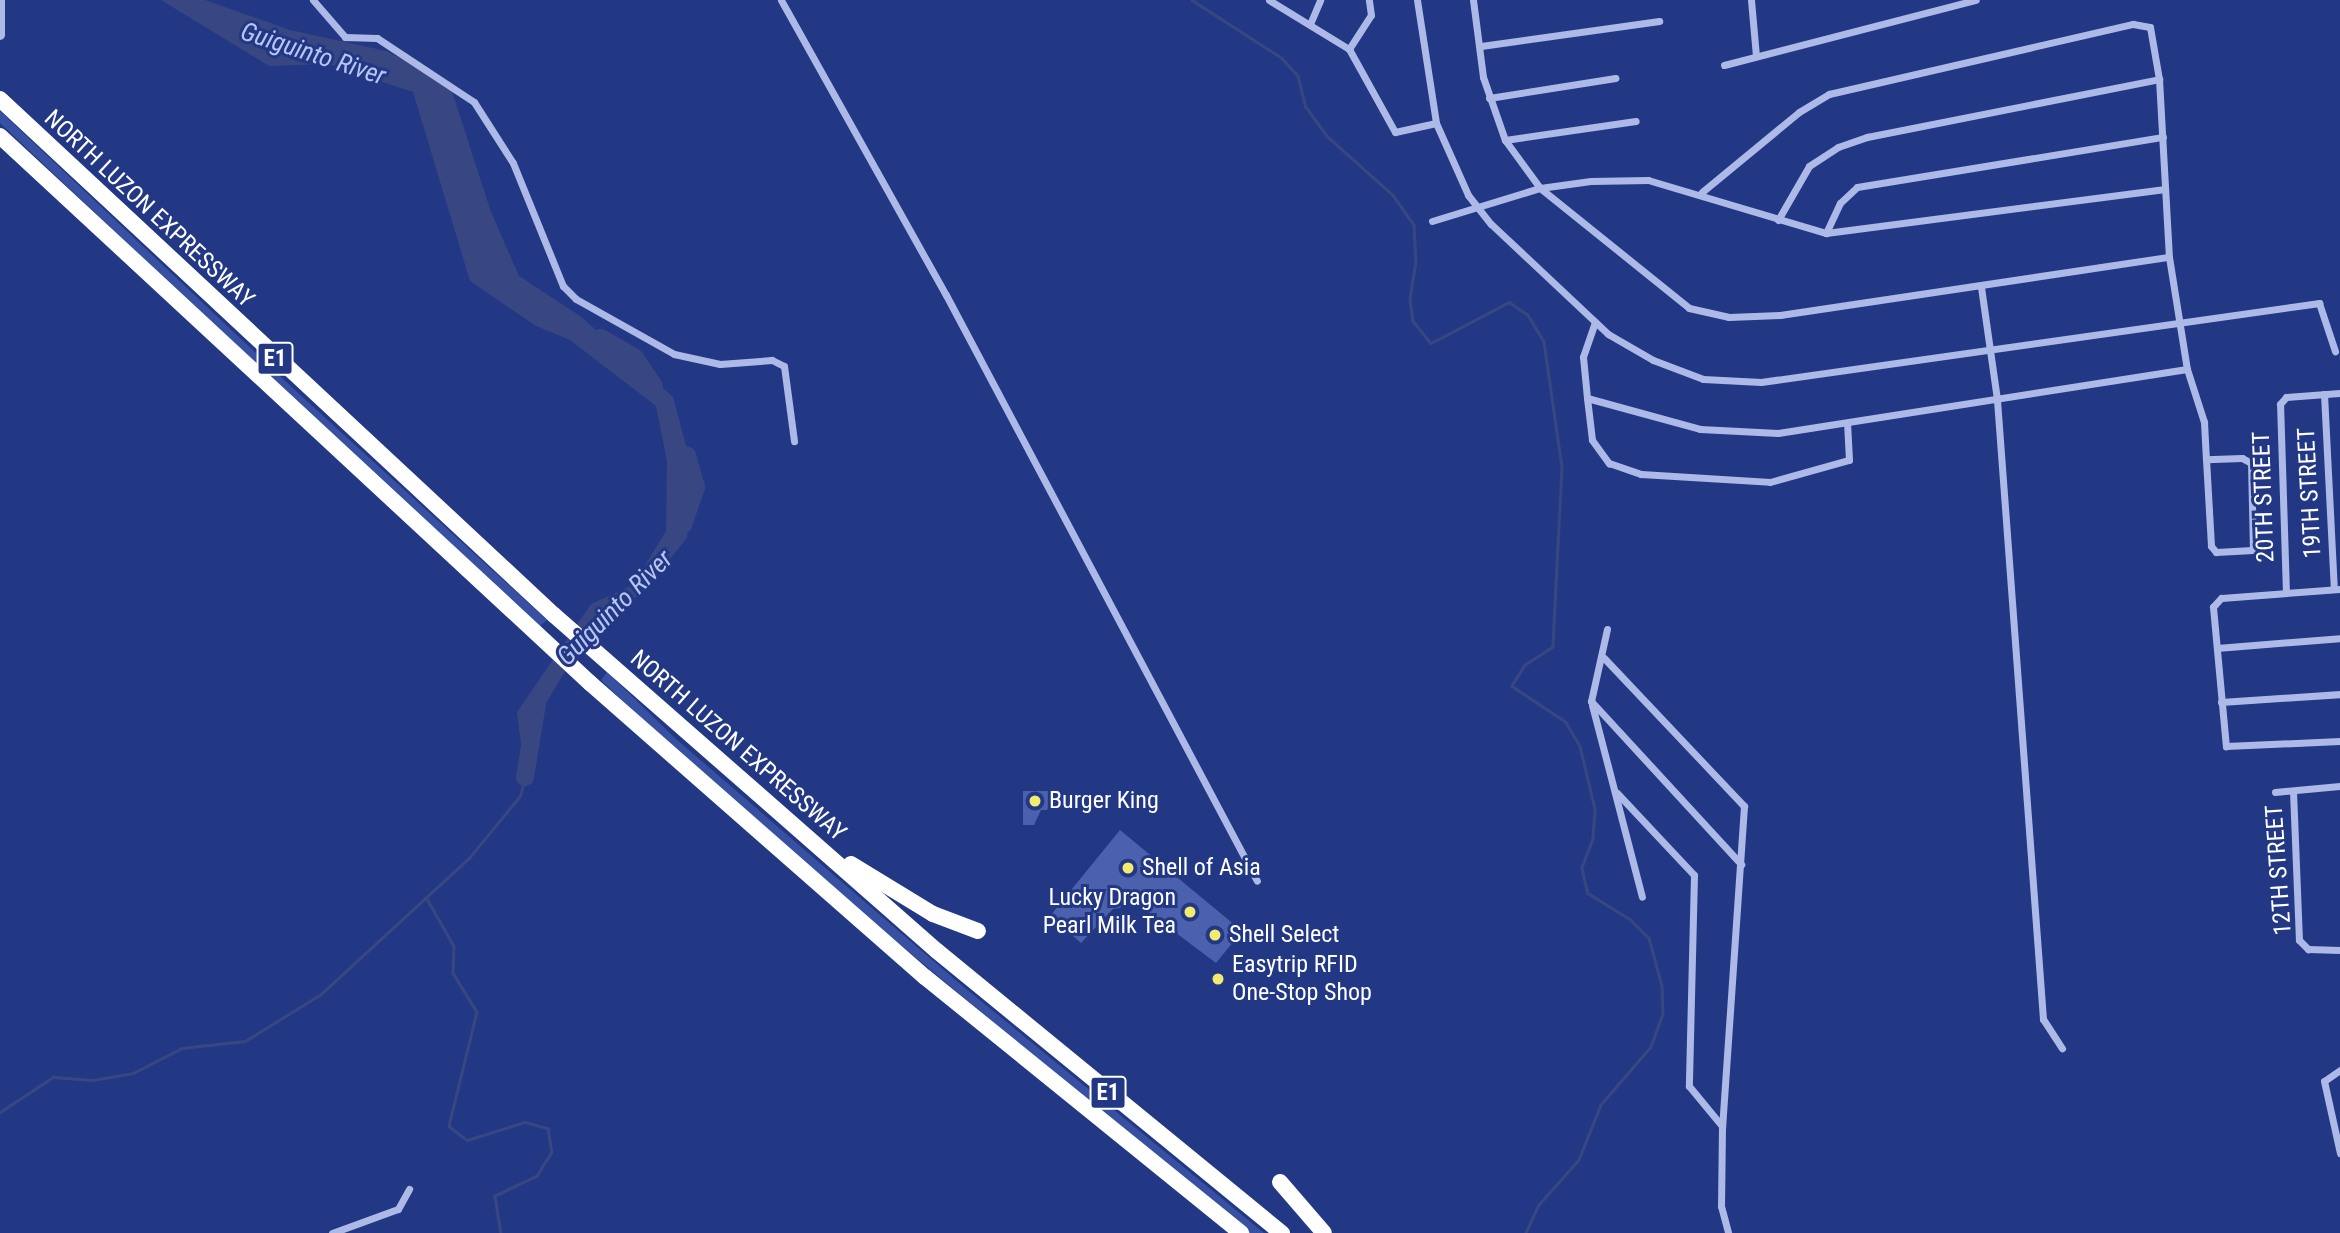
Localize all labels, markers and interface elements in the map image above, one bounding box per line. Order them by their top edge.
water label: Guiguinto River [237,16,389,92]
street label: NORTH LUZON EXPRESSWAY [38,104,260,314]
road number: E1 [256,340,294,378]
street label: 19TH STREET [2292,427,2328,559]
street label: 20TH STREET [2247,431,2281,563]
water label: Guiguinto River [551,544,679,672]
street label: NORTH LUZON EXPRESSWAY [624,644,852,848]
place label: Burger King [1049,787,1159,815]
marker: Burger King [1027,793,1043,809]
street label: 12TH STREET [2260,804,2298,936]
place label: Shell of Asia [1142,854,1261,882]
marker: Shell of Asia [1120,860,1136,876]
place label: Lucky Dragon Pearl Milk Tea [1042,884,1176,940]
marker: Lucky Dragon Pearl Milk Tea [1182,904,1198,920]
place label: Shell Select [1229,921,1339,949]
marker: Shell Select [1207,927,1223,943]
place label: Easytrip RFID One-Stop Shop [1232,951,1372,1007]
marker: Easytrip RFID One-Stop Shop [1210,971,1226,987]
road number: E1 [1089,1074,1127,1112]

